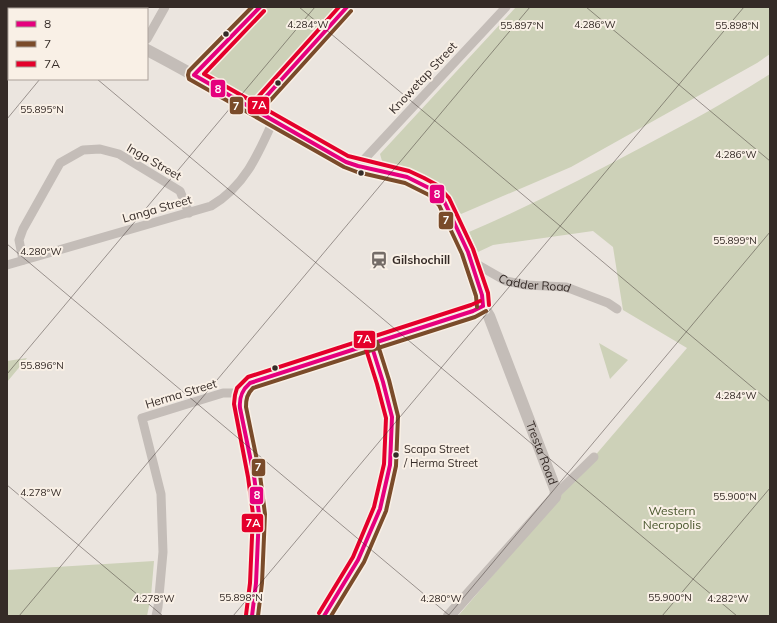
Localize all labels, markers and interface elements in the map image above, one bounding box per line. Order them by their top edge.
legend [8,8,148,80]
text: 8 [44,16,51,31]
text: 4.284°W [287,18,329,31]
text: 4.286°W [574,18,616,31]
text: 55.897°N [500,19,544,32]
text: 55.898°N [715,19,759,32]
unlabelled marker [221,29,231,39]
text: 7 [44,36,51,51]
street label: Knowetap Street [385,38,460,117]
text: 7A [44,56,60,71]
unlabelled marker [273,78,283,88]
line badge: 8 [210,79,226,98]
text: 8 [215,82,222,96]
line badge: 7 [229,96,244,115]
line badge: 7A [247,96,270,115]
text: 7A [252,98,267,112]
text: 7 [233,99,240,113]
text: 55.895°N [20,103,64,116]
street label: Inga Street [124,140,184,183]
text: 4.286°W [715,148,757,161]
unlabelled marker [356,168,366,178]
line badge: 8 [429,184,445,204]
text: 8 [434,187,441,201]
street label: Langa Street [120,191,193,226]
line badge: 7 [438,211,454,230]
text: 7 [443,213,450,227]
text: 55.899°N [713,234,757,247]
text: 4.280°W [20,245,62,258]
station icon: Gilshochill [369,250,389,270]
place label: Gilshochill [392,252,450,267]
street label: Cadder Road [496,270,573,295]
line badge: 7A [353,330,376,349]
text: 7A [357,332,372,346]
text: 55.896°N [20,359,64,372]
unlabelled marker [270,363,280,373]
street label: Herma Street [143,376,218,412]
text: 4.284°W [715,389,757,402]
street label: Tresta Road [523,419,561,487]
place label: Scapa Street / Herma Street [403,442,478,470]
marker: Scapa Street / Herma Street [391,450,401,460]
line badge: 7 [251,458,266,477]
text: 7 [255,460,262,474]
text: 4.278°W [20,486,62,499]
line badge: 8 [249,486,264,505]
text: 8 [254,488,261,502]
text: 55.900°N [713,490,757,503]
park label: Western Necropolis [643,503,701,532]
line badge: 7A [241,513,264,533]
text: 7A [246,516,261,530]
text: 55.898°N [219,591,263,604]
text: 55.900°N [648,591,692,604]
text: 4.278°W [133,592,175,605]
text: 4.280°W [420,592,462,605]
text: 4.282°W [707,592,749,605]

